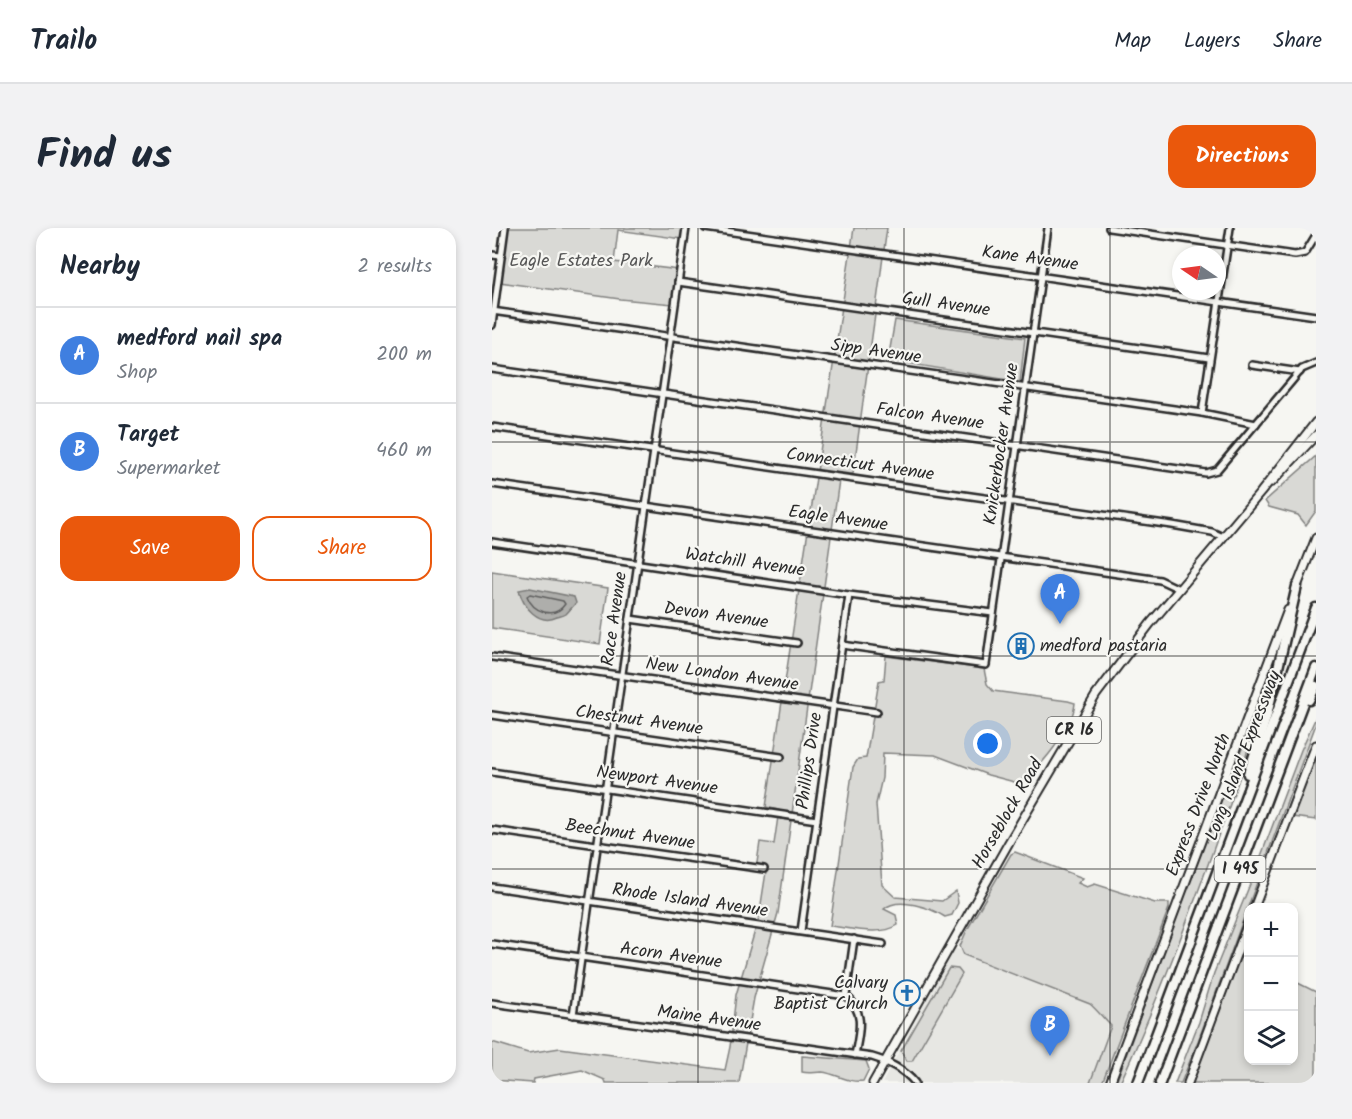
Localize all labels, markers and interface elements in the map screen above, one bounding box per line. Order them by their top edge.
text: Trailo [30,19,97,64]
text: Map [1114,25,1151,58]
text: Layers [1184,25,1240,58]
text: Share [1273,25,1322,58]
text: Find us [36,123,172,190]
button: Directions [1168,125,1316,188]
street label: Kane Avenue [980,238,1080,280]
text: Nearby [60,246,140,288]
north arrow [1172,246,1226,300]
park label: Eagle Estates Park [509,247,653,276]
text: 2 results [357,251,432,283]
street label: Gull Avenue [900,284,992,326]
text: medford nail spa [117,322,282,357]
street label: Sipp Avenue [829,331,923,373]
text: A [73,339,86,371]
text: 200 m [376,339,432,371]
text: Shop [117,357,157,389]
street label: Knickerbocker Avenue [976,361,1028,527]
street label: Falcon Avenue [874,395,986,439]
text: Target [117,418,179,453]
text: B [73,435,86,467]
text: 460 m [376,435,432,467]
street label: Connecticut Avenue [784,440,936,490]
text: Supermarket [117,453,220,485]
street label: Eagle Avenue [786,498,890,540]
button: Save [60,516,240,581]
button: Share [252,516,432,581]
street label: Watchill Avenue [683,540,807,586]
street label: Race Avenue [594,570,636,668]
pin: A [1040,574,1080,624]
street label: Devon Avenue [662,594,770,638]
building icon: medford pastaria [1006,631,1036,661]
place label: medford pastaria [1040,632,1167,661]
street label: New London Avenue [644,650,800,700]
street label: Long Island Expressway [1198,666,1290,845]
street label: Chestnut Avenue [573,698,705,744]
street label: Phillips Drive [789,711,831,811]
road number: CR 16 [1047,717,1101,743]
your location [973,729,1002,758]
street label: Express Drive North [1158,729,1240,881]
street label: Horseblock Road [965,752,1052,875]
street label: Newport Avenue [594,758,720,804]
street label: Beechnut Avenue [563,812,697,858]
road number: I 495 [1214,856,1266,882]
street label: Rhode Island Avenue [610,876,770,926]
map controls [1244,903,1298,1065]
button: + [1244,903,1298,957]
street label: Acorn Avenue [618,934,724,978]
button: − [1244,957,1298,1011]
place label: Calvary Baptist Church [774,969,889,1019]
church icon: Calvary Baptist Church [892,978,922,1008]
street label: Maine Avenue [655,997,763,1041]
pin: B [1030,1006,1070,1056]
button: layers [1244,1011,1298,1065]

